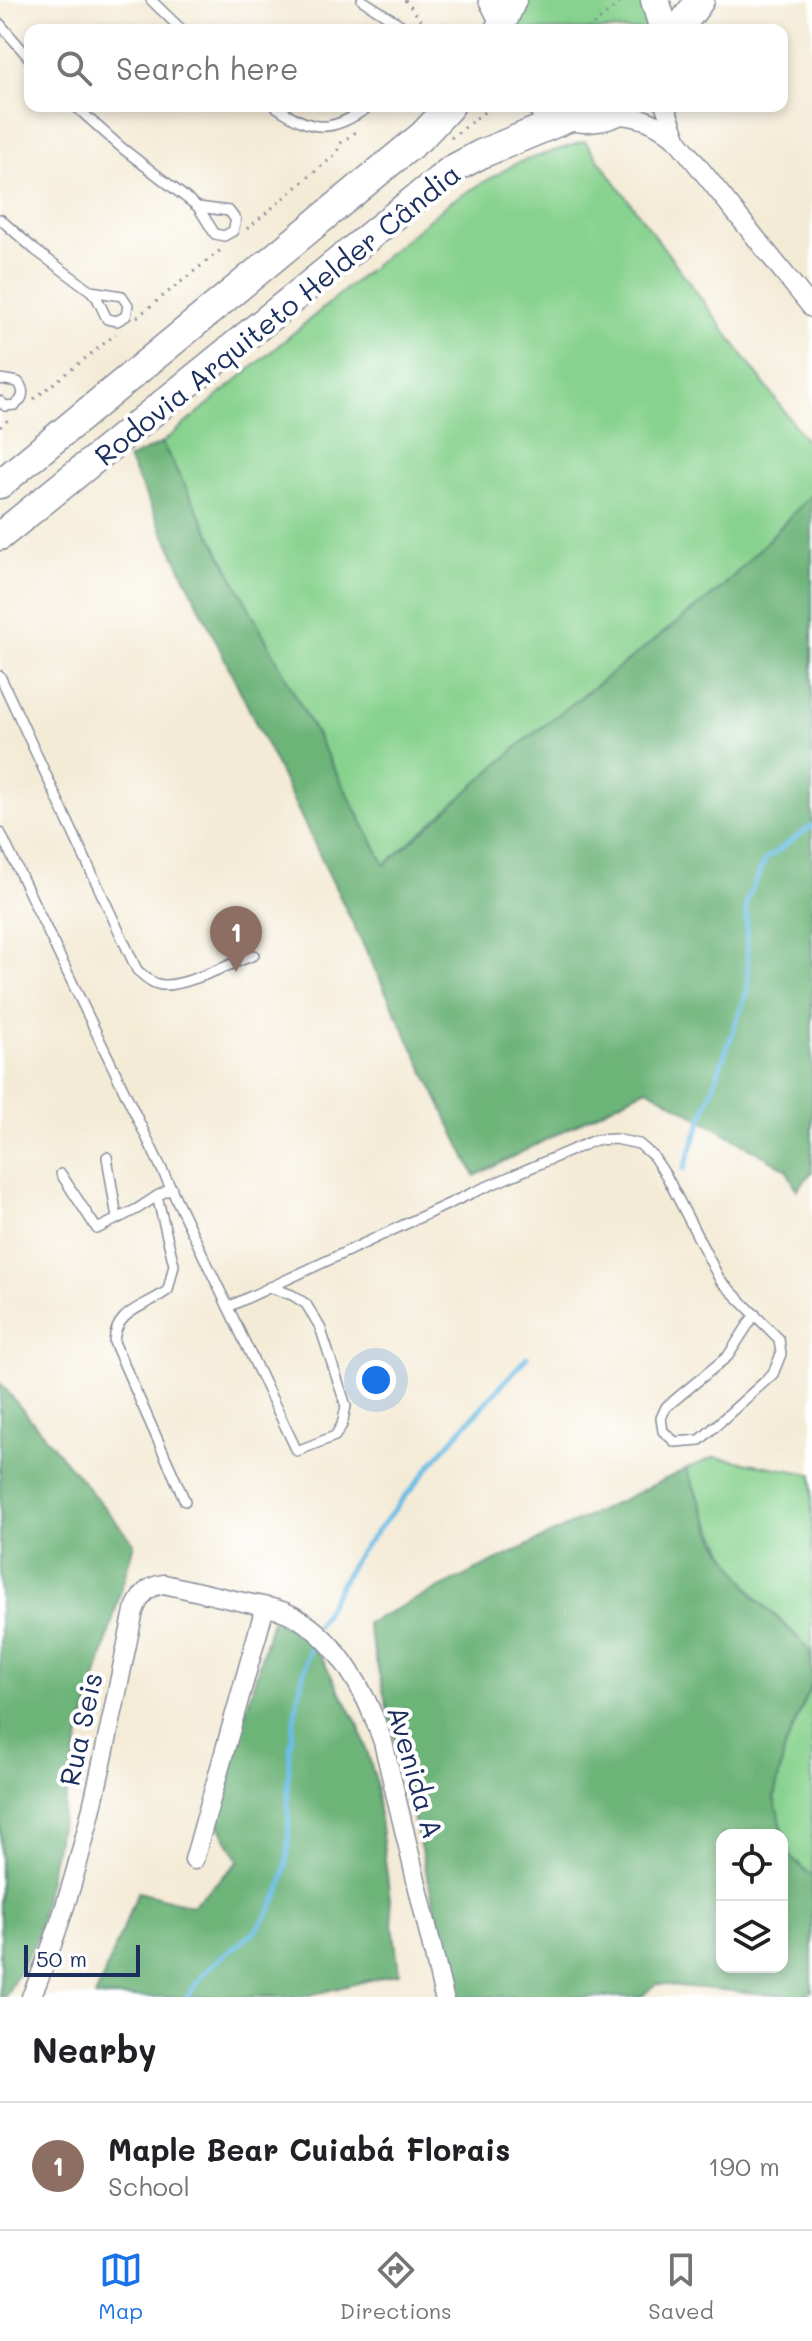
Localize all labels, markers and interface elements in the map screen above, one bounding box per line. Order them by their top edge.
search box [24,24,788,112]
icon: search [52,46,96,90]
text: Search here [116,48,299,88]
street label: Rodovia Arquiteto Helder Cândia [87,155,467,473]
pin: 1 [210,906,262,972]
your location [356,1360,396,1400]
street label: Rua Seis [50,1669,110,1789]
street label: Avenida A [380,1702,452,1842]
map controls [716,1829,788,1973]
button: locate [716,1829,788,1901]
button: layers [716,1901,788,1973]
scale bar [24,1941,140,1977]
text: 50 m [36,1944,87,1973]
text: Nearby [32,2027,157,2072]
text: Maple Bear Cuiabá Florais [108,2129,510,2169]
text: 1 [52,2149,64,2183]
text: 190 m [708,2149,780,2183]
text: School [108,2169,190,2203]
tab: Map [98,2248,143,2325]
tab: Directions [340,2248,452,2325]
tab: Saved [648,2248,714,2325]

